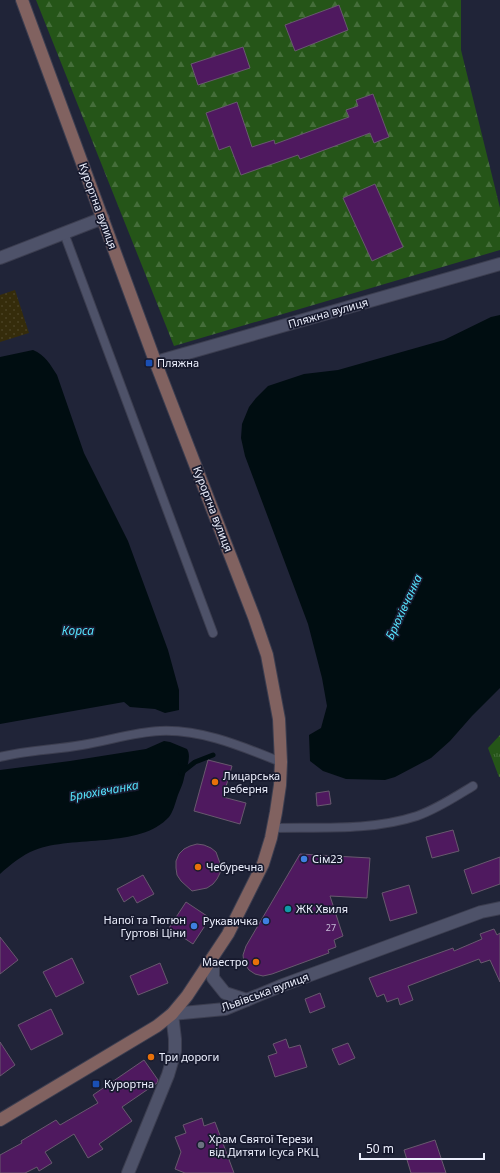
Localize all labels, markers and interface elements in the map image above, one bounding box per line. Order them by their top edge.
street label: Курортна вулиця [76,161,121,251]
street label: Пляжна вулиця [286,294,370,331]
place label: Пляжна [157,355,199,370]
marker: Пляжна [144,358,154,368]
street label: Курортна вулиця [190,464,237,554]
water label: Брюхівчанка [381,571,426,642]
water label: Корса [62,622,94,639]
place label: Лицарська реберня [223,768,280,796]
water label: Брюхівчанка [68,776,140,805]
marker: Лицарська реберня [210,777,220,787]
place label: Сім23 [312,851,343,866]
marker: Сім23 [299,854,309,864]
place label: Чебуречна [206,859,263,874]
marker: Чебуречна [193,862,203,872]
place label: ЖК Хвиля [296,901,348,916]
marker: ЖК Хвиля [283,904,293,914]
place label: Напої та Тютюн Гуртові Ціни [104,912,186,940]
place label: Рукавичка [203,913,258,928]
marker: Рукавичка [261,916,271,926]
marker: Напої та Тютюн Гуртові Ціни [189,921,199,931]
house number: 27 [326,921,336,934]
place label: Маестро [202,954,248,969]
marker: Маестро [251,957,261,967]
street label: Львівська вулиця [219,969,311,1014]
place label: Три дороги [159,1049,219,1064]
marker: Три дороги [146,1052,156,1062]
place label: Курортна [104,1076,154,1091]
marker: Курортна [91,1079,101,1089]
place label: Храм Святої Терези від Дитяти Ісуса РКЦ [209,1131,319,1159]
scale bar [360,1135,484,1161]
marker: Храм Святої Терези від Дитяти Ісуса РКЦ [196,1140,206,1150]
text: 50 m [366,1140,394,1157]

